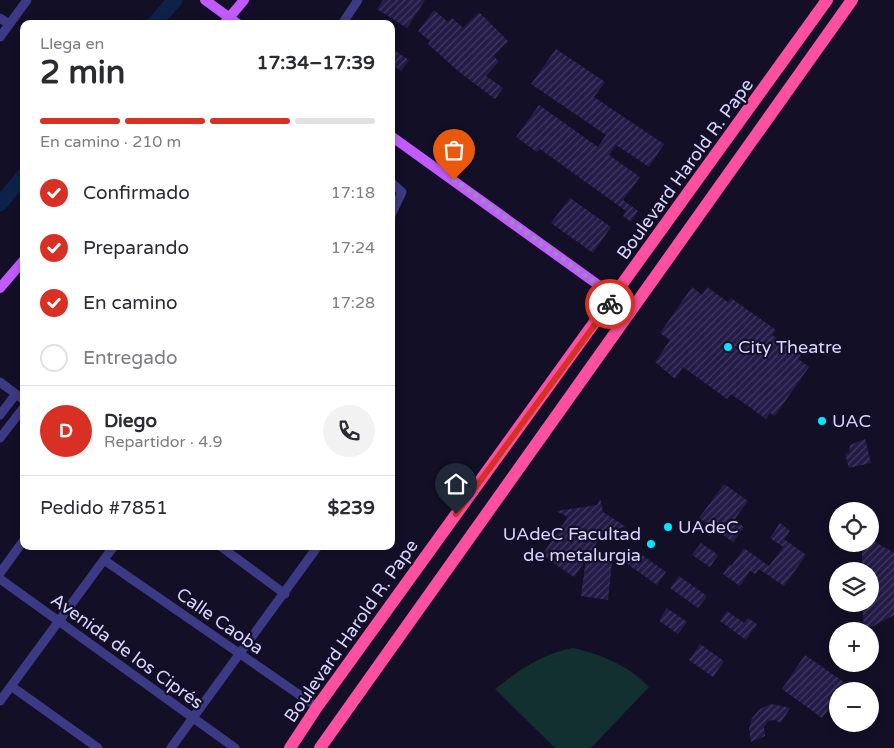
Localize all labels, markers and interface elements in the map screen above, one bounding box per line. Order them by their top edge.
text: Llega en [40,34,104,54]
text: 17:34–17:39 [256,52,375,74]
text: 2 min [40,54,125,92]
street label: Boulevard Harold R. Pape [612,74,758,264]
pin [433,129,475,180]
text: En camino · 210 m [40,132,181,152]
icon: bag [440,136,468,164]
icon: check [40,179,68,207]
text: Confirmado [83,182,190,204]
text: 17:18 [331,183,375,203]
icon: check [40,234,68,262]
text: Preparando [83,237,189,259]
text: 17:24 [331,238,375,258]
courier [585,279,635,329]
icon: check [40,289,68,317]
icon: bike [596,290,624,318]
text: En camino [83,292,178,314]
text: 17:28 [331,293,375,313]
place label: City Theatre [738,336,842,358]
marker: City Theatre [722,341,734,353]
text: Entregado [83,347,178,369]
button: phone [323,405,375,457]
text: Diego [104,410,157,432]
place label: UAC [832,410,871,432]
marker: UAC [816,415,828,427]
text: D [59,420,73,442]
text: Repartidor · 4.9 [104,432,222,452]
pin [435,463,477,514]
icon: home [442,470,470,498]
text: Pedido #7851 [40,497,168,519]
text: $239 [327,497,375,519]
map controls [829,502,879,732]
button: locate [829,502,879,552]
place label: UAdeC [678,516,738,538]
marker: UAdeC [662,521,674,533]
place label: UAdeC Facultad de metalurgia [503,523,641,566]
street label: Boulevard Harold R. Pape [279,535,423,727]
marker: UAdeC Facultad de metalurgia [645,538,657,550]
button: layers [829,562,879,612]
street label: Calle Caoba [172,583,268,659]
street label: Avenida de los Ciprés [47,588,207,714]
button: + [829,622,879,672]
button: − [829,682,879,732]

